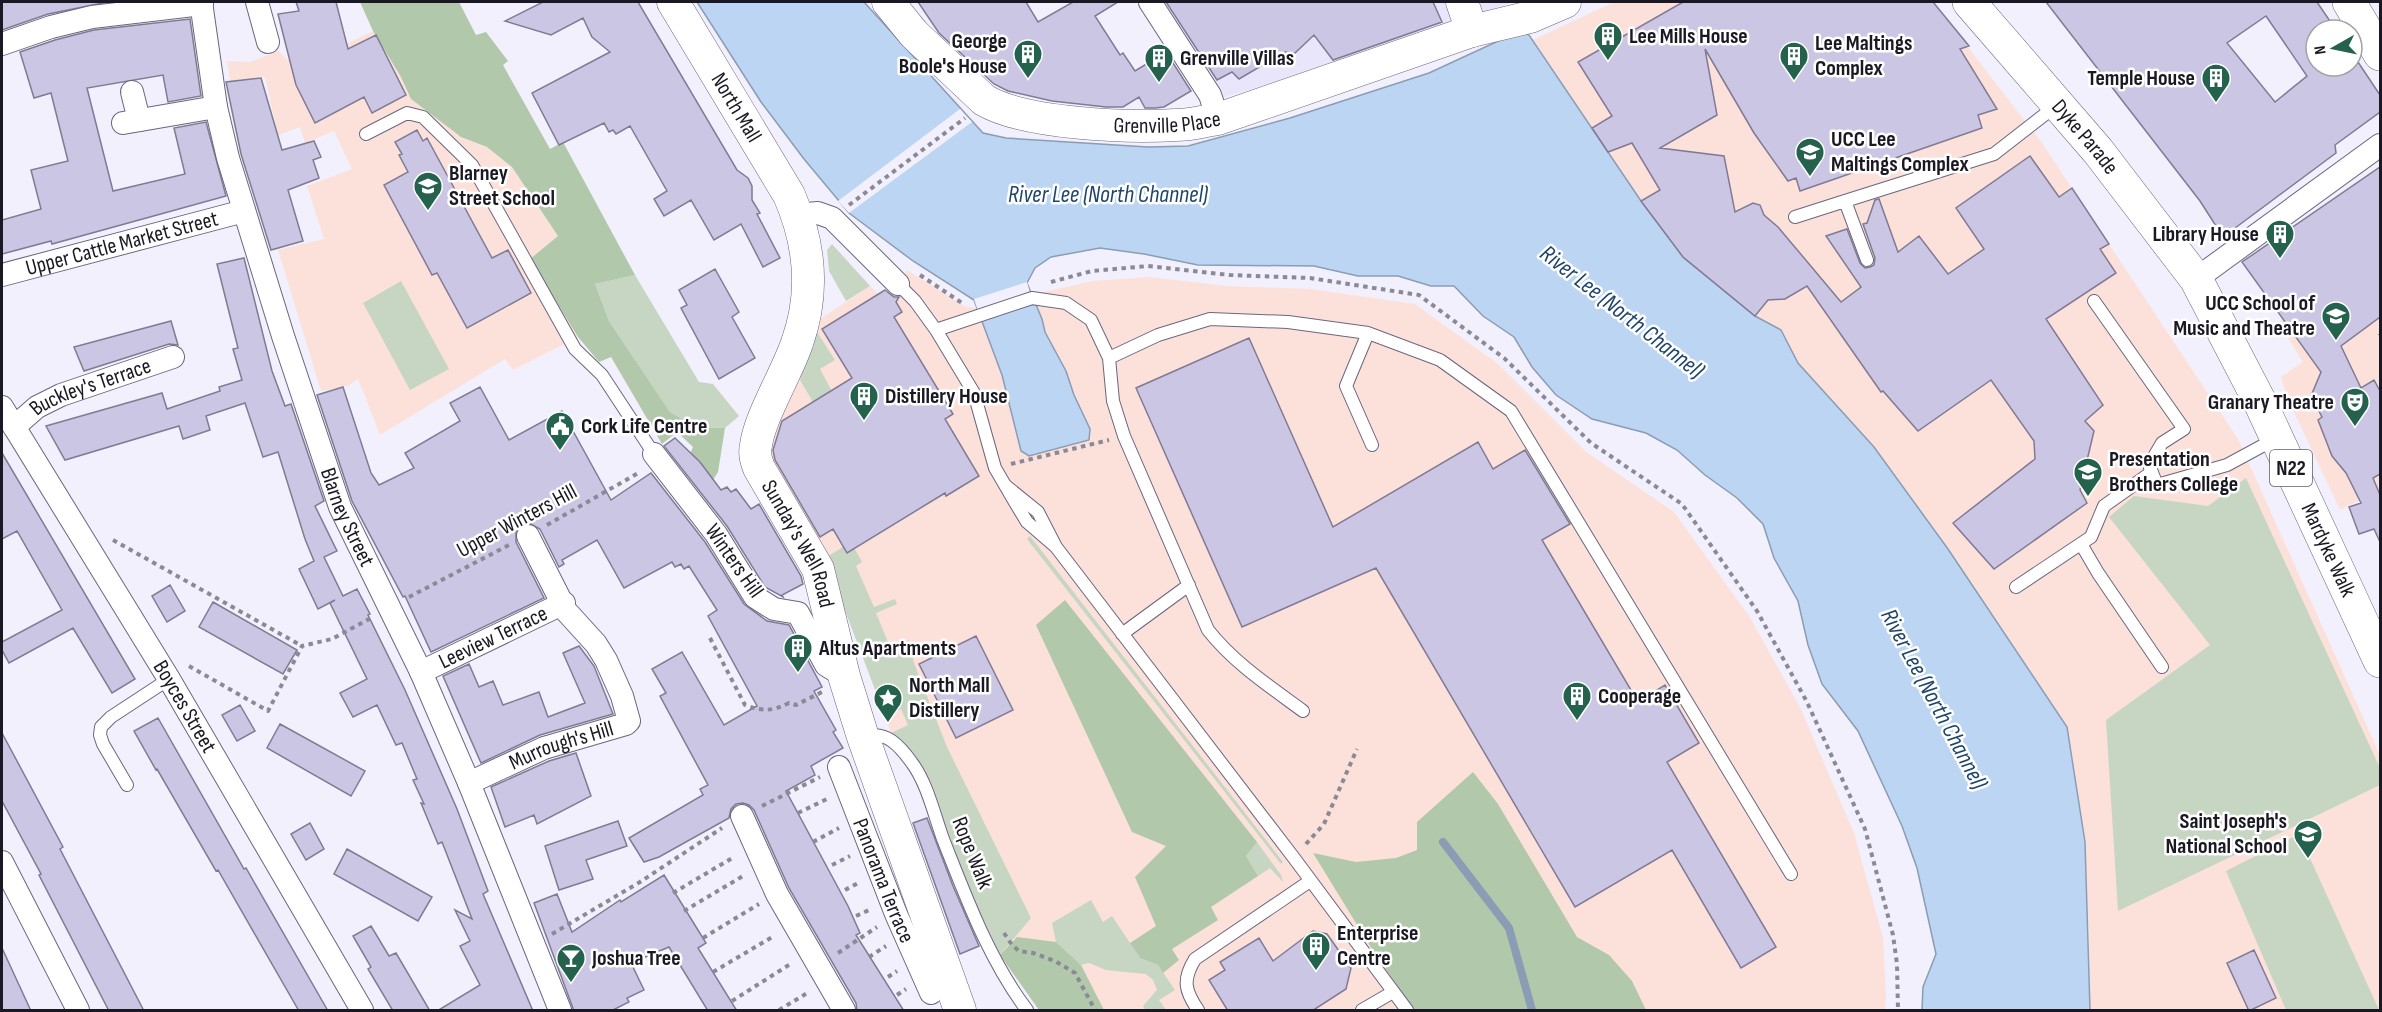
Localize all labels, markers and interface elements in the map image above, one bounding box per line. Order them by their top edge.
north arrow [2304,18,2364,78]
building icon: Lee Mills House [1592,20,1624,62]
place label: Lee Mills House [1629,23,1748,50]
place label: George Boole's House [899,28,1007,80]
place label: Lee Maltings Complex [1815,30,1912,82]
building icon: George Boole's House [1012,38,1044,80]
building icon: Lee Maltings Complex [1778,40,1810,82]
building icon: Grenville Villas [1143,42,1175,84]
text: N [2311,44,2331,56]
place label: Grenville Villas [1180,45,1294,72]
building icon: Temple House [2200,62,2232,104]
place label: Temple House [2087,65,2195,92]
street label: North Mall [705,68,768,147]
street label: Dyke Parade [2046,94,2124,180]
street label: Grenville Place [1113,105,1223,139]
place label: UCC Lee Maltings Complex [1831,126,1969,178]
school or university icon: UCC Lee Maltings Complex [1794,136,1826,178]
place label: Blarney Street School [449,160,555,212]
school or university icon: Blarney Street School [412,170,444,212]
water label: River Lee (North Channel) [1008,180,1209,209]
street label: Upper Cattle Market Street [23,205,221,282]
building icon: Library House [2264,218,2296,260]
place label: Library House [2152,221,2259,248]
water label: River Lee (North Channel) [1534,239,1710,386]
place label: UCC School of Music and Theatre [2173,290,2316,342]
school or university icon: UCC School of Music and Theatre [2320,300,2352,342]
street label: Buckley's Terrace [24,352,155,421]
building icon: Distillery House [848,380,880,422]
place label: Distillery House [885,383,1008,410]
theatre icon: Granary Theatre [2339,386,2371,428]
place label: Granary Theatre [2208,389,2334,416]
public building icon: Cork Life Centre [544,410,576,452]
place label: Cork Life Centre [581,413,707,440]
place label: Presentation Brothers College [2109,446,2238,498]
road number: N22 [2270,450,2312,486]
school or university icon: Presentation Brothers College [2072,456,2104,498]
street label: Blarney Street [314,464,381,571]
street label: Sunday's Well Road [755,475,840,610]
street label: Upper Winters Hill [452,478,582,564]
street label: Mardyke Walk [2295,499,2362,602]
street label: Winters Hill [699,519,769,603]
street label: Leeview Terrace [434,600,552,675]
water label: River Lee (North Channel) [1874,604,1994,795]
building icon: Altus Apartments [782,632,814,674]
place label: Altus Apartments [818,635,956,662]
street label: Boyces Street [147,655,223,758]
place label: North Mall Distillery [909,672,990,724]
building icon: Cooperage [1561,680,1593,722]
place icon: North Mall Distillery [872,682,904,724]
place label: Cooperage [1598,683,1681,710]
street label: Murrough's Hill [505,715,616,776]
place label: Saint Joseph's National School [2166,808,2287,860]
street label: Rope Walk [945,813,999,893]
street label: Panorama Terrace [847,815,920,947]
school or university icon: Saint Joseph's National School [2292,818,2324,860]
place label: Enterprise Centre [1337,920,1418,972]
building icon: Enterprise Centre [1300,930,1332,972]
bar icon: Joshua Tree [555,942,587,984]
place label: Joshua Tree [591,945,681,972]

